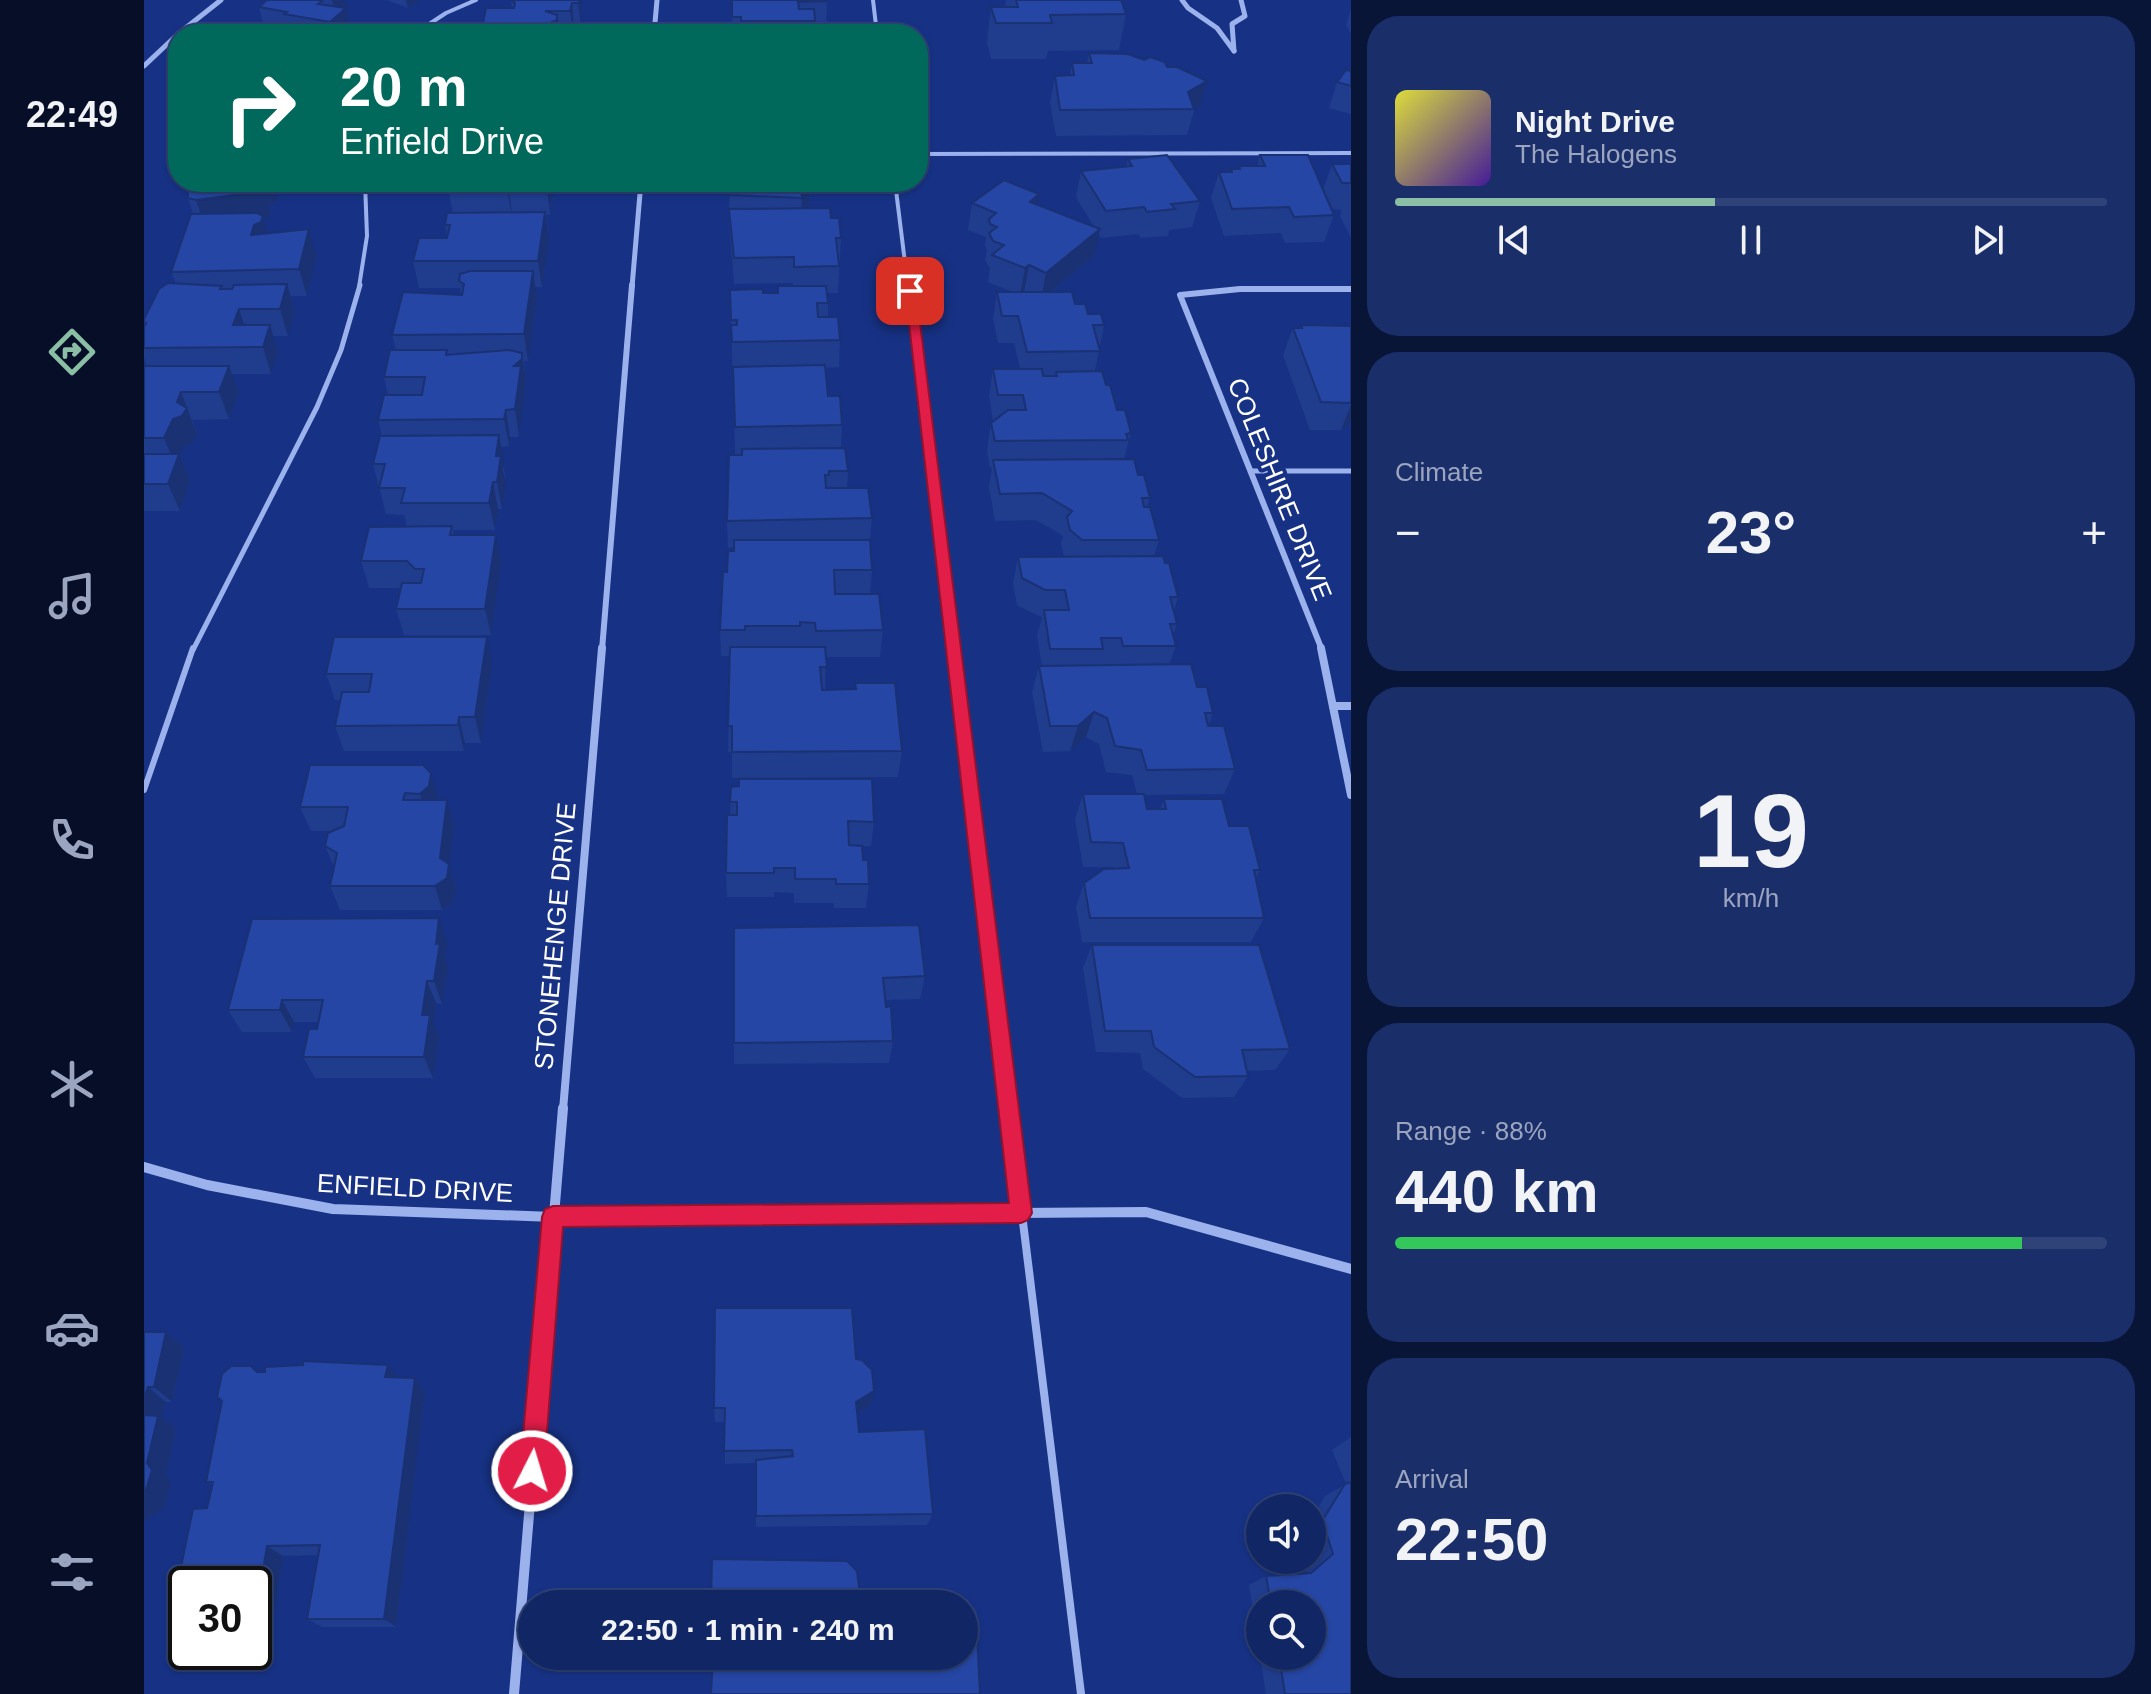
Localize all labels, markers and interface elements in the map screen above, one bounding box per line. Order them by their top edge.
text: 20 m [340,55,468,118]
icon: right [208,56,312,160]
text: 22:49 [26,94,118,135]
text: Night Drive [1515,105,1675,138]
text: Enfield Drive [340,121,544,162]
text: The Halogens [1515,139,1677,169]
icon: previous [1492,218,1536,262]
icon: pause [1729,218,1773,262]
icon: next [1966,218,2010,262]
pin [876,257,944,325]
icon: arrive [888,269,932,313]
icon: directions [44,324,100,380]
street label: COLESHIRE DRIVE [1222,374,1338,604]
text: Climate [1395,457,1483,487]
text: 23° [1706,499,1796,566]
text: − [1395,508,1421,557]
text: + [2081,508,2107,557]
icon: music [44,568,100,624]
text: 19 [1693,773,1809,889]
street label: STONEHENGE DRIVE [528,801,582,1071]
icon: phone [44,812,100,868]
text: km/h [1723,883,1779,913]
icon: climate [44,1056,100,1112]
text: Range · 88% [1395,1116,1547,1146]
text: 440 km [1395,1158,1599,1225]
street label: ENFIELD DRIVE [316,1168,514,1208]
icon: car [44,1300,100,1356]
position arrow [490,1429,574,1513]
text: Arrival [1395,1464,1469,1494]
map controls [1246,1494,1326,1670]
button: sound [1246,1494,1326,1574]
text: 22:50 [1395,1506,1548,1573]
icon: filters [44,1544,100,1600]
speed limit sign: 30 [168,1566,272,1670]
button: search [1246,1590,1326,1670]
text: 22:50 · 1 min · 240 m [601,1613,895,1646]

